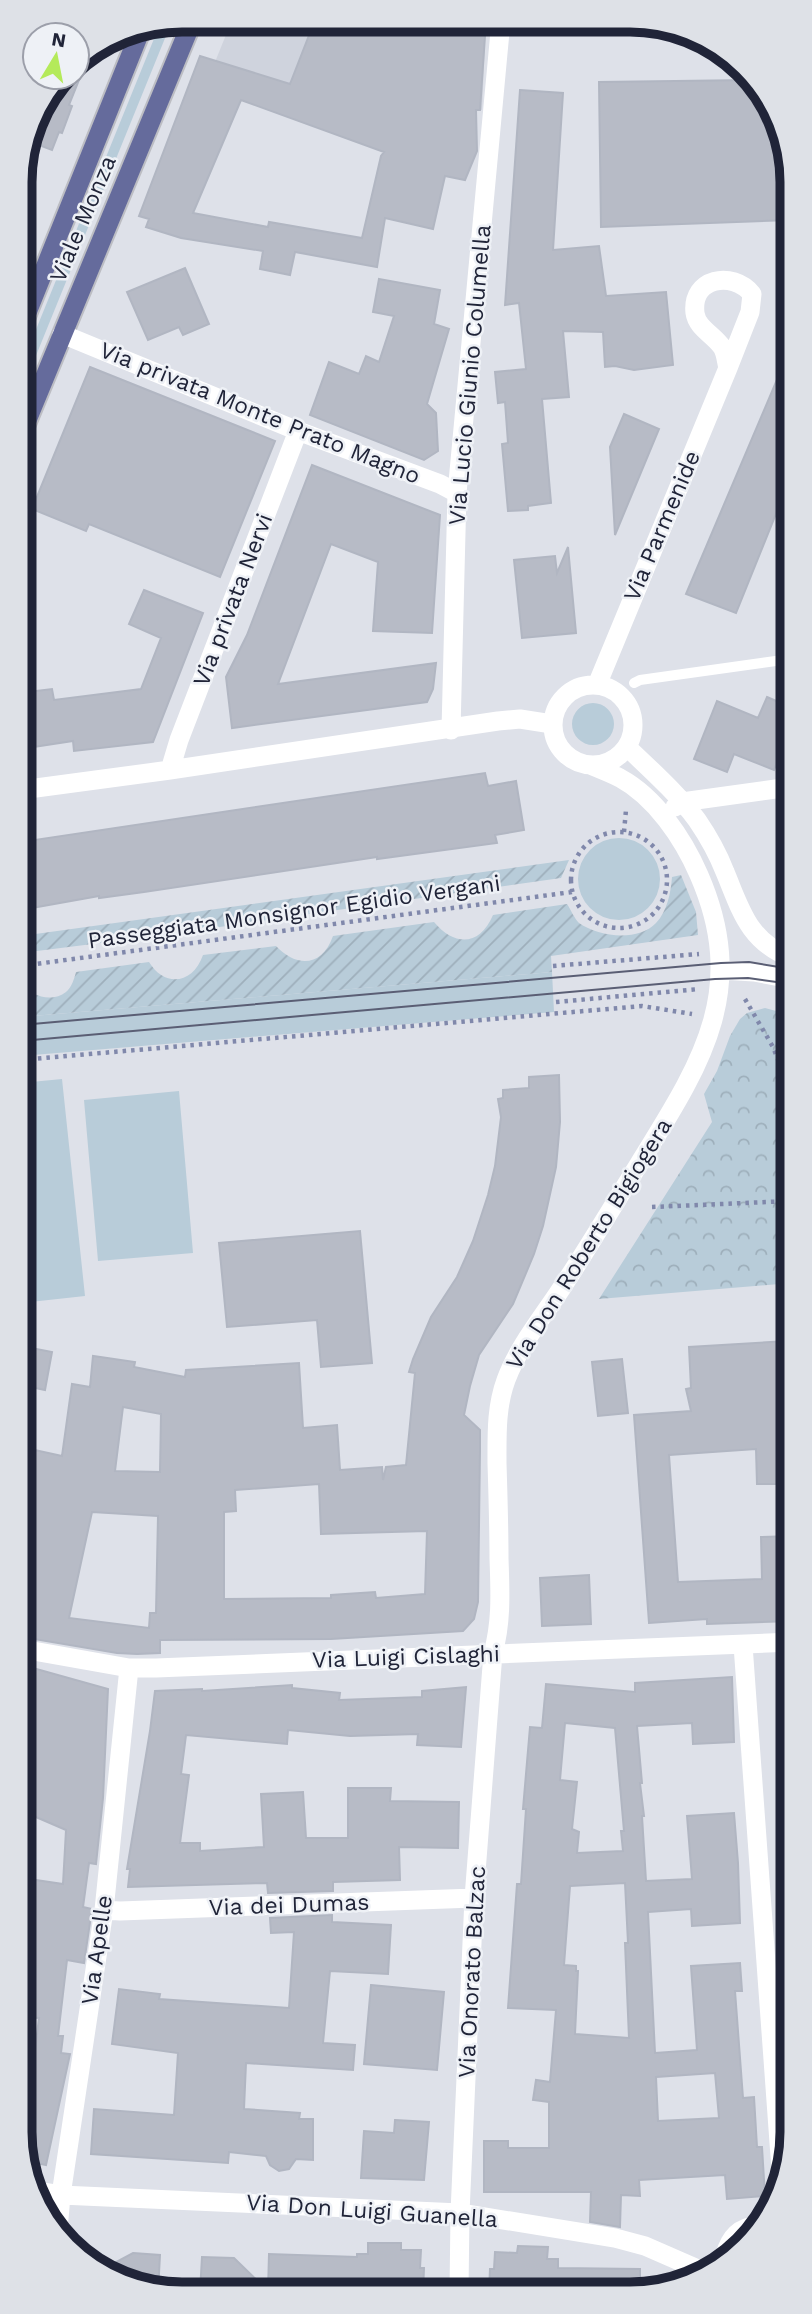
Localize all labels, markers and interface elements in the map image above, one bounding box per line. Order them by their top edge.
north arrow [21,21,91,91]
text: N [50,27,68,52]
street label: Viale Monza [44,152,122,286]
street label: Via Lucio Giunio Columella [443,224,497,526]
street label: Via privata Monte Prato Magno [96,336,424,490]
street label: Via Parmenide [618,447,706,605]
street label: Via privata Nervi [188,510,278,690]
street label: Passeggiata Monsignor Egidio Vergani [86,870,502,954]
street label: Via Don Roberto Bigiogera [500,1113,678,1375]
street label: Via Luigi Cislaghi [312,1640,500,1674]
street label: Via Onorato Balzac [453,1865,491,2079]
street label: Via dei Dumas [208,1889,370,1921]
street label: Via Apelle [76,1893,118,2007]
street label: Via Don Luigi Guanella [245,2189,499,2233]

